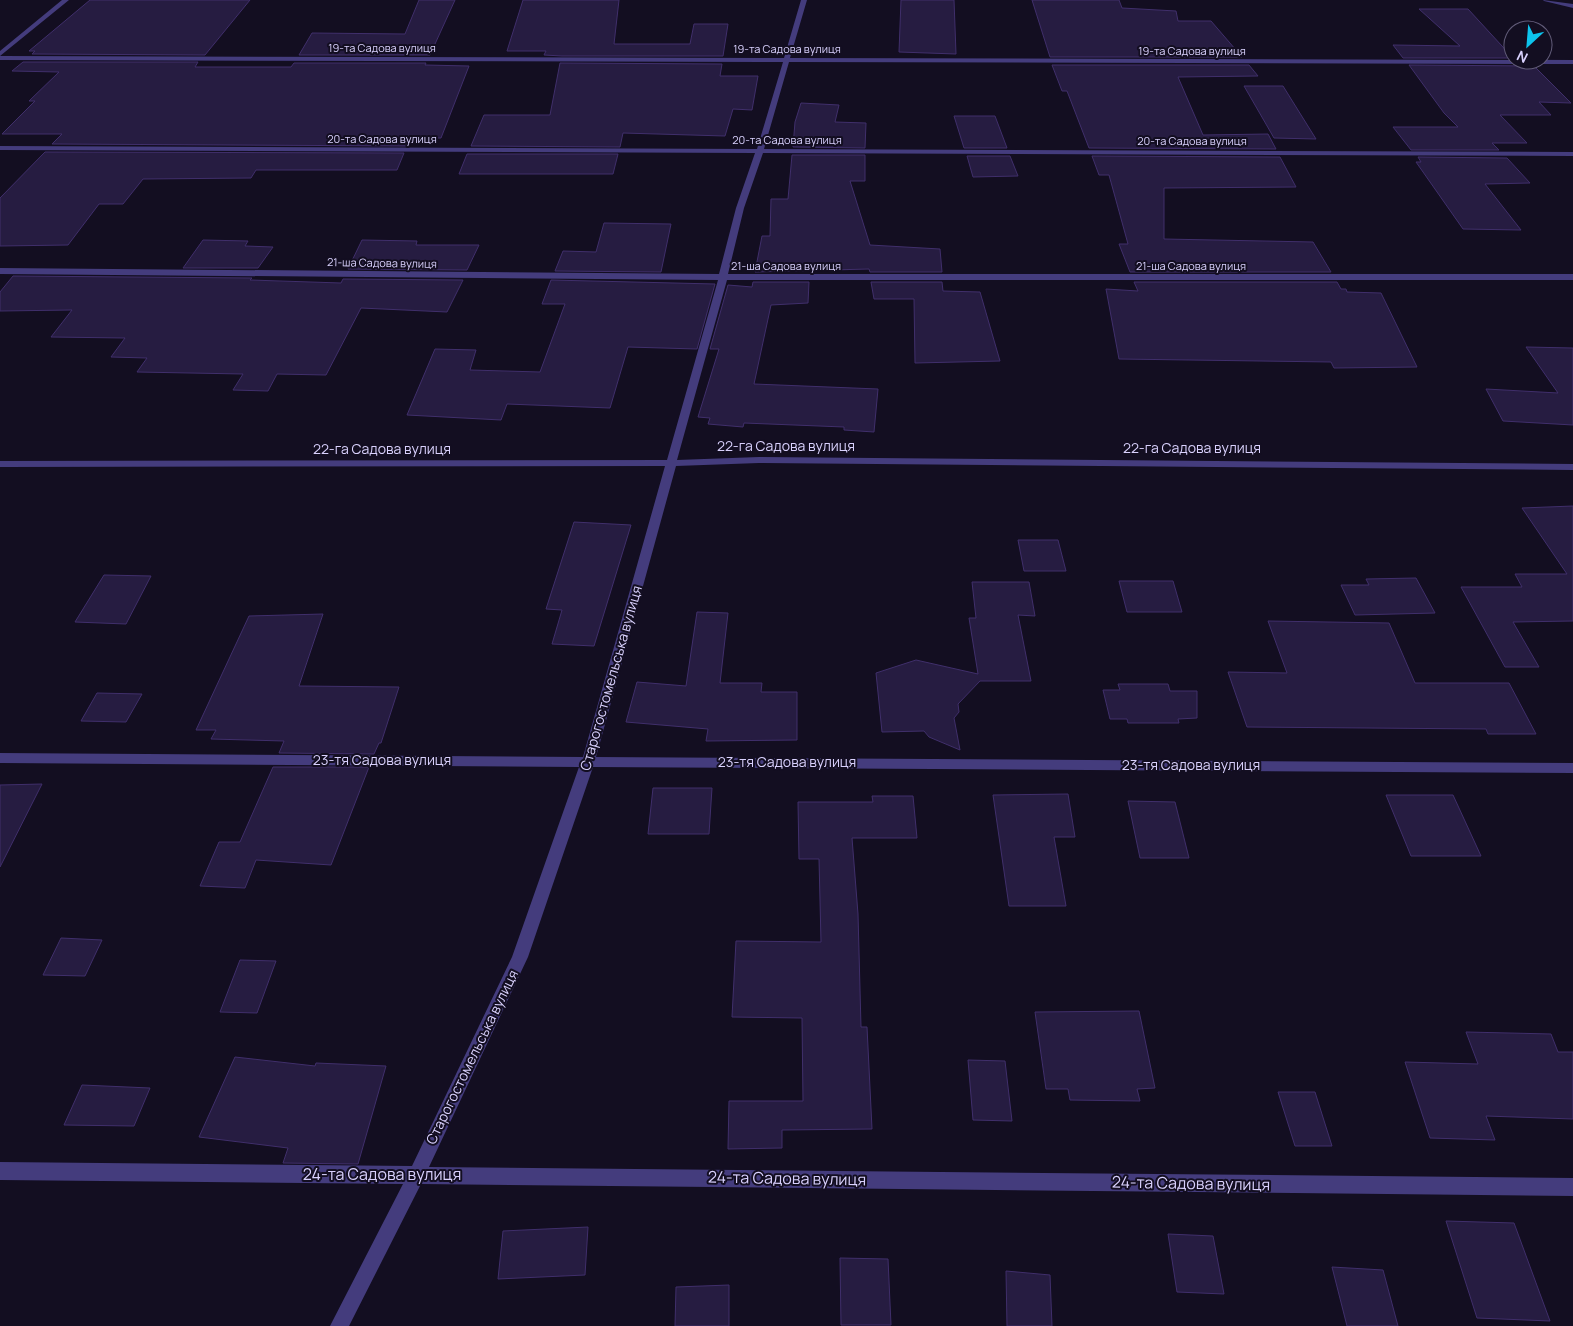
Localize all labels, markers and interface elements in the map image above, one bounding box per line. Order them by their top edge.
north arrow [1503,20,1553,70]
street label: 19-та Садова вулиця [328,40,436,55]
street label: 19-та Садова вулиця [733,41,841,56]
street label: 19-та Садова вулиця [1138,43,1246,58]
text: N [1513,46,1531,68]
street label: 20-та Садова вулиця [327,131,437,146]
street label: 20-та Садова вулиця [732,132,842,147]
street label: 20-та Садова вулиця [1137,133,1247,148]
street label: 21-ша Садова вулиця [327,254,437,271]
street label: 21-ша Садова вулиця [731,258,841,273]
street label: 21-ша Садова вулиця [1136,258,1246,273]
street label: 22-га Садова вулиця [717,436,855,455]
street label: 22-га Садова вулиця [1123,438,1261,457]
street label: 22-га Садова вулиця [313,439,451,458]
street label: Старогостомельська вулиця [575,583,646,773]
street label: 23-тя Садова вулиця [313,750,451,769]
street label: 23-тя Садова вулиця [718,752,856,771]
street label: 23-тя Садова вулиця [1122,755,1260,774]
street label: Старогостомельська вулиця [421,966,522,1147]
street label: 24-та Садова вулиця [303,1163,461,1185]
street label: 24-та Садова вулиця [708,1166,866,1190]
street label: 24-та Садова вулиця [1112,1171,1270,1195]

